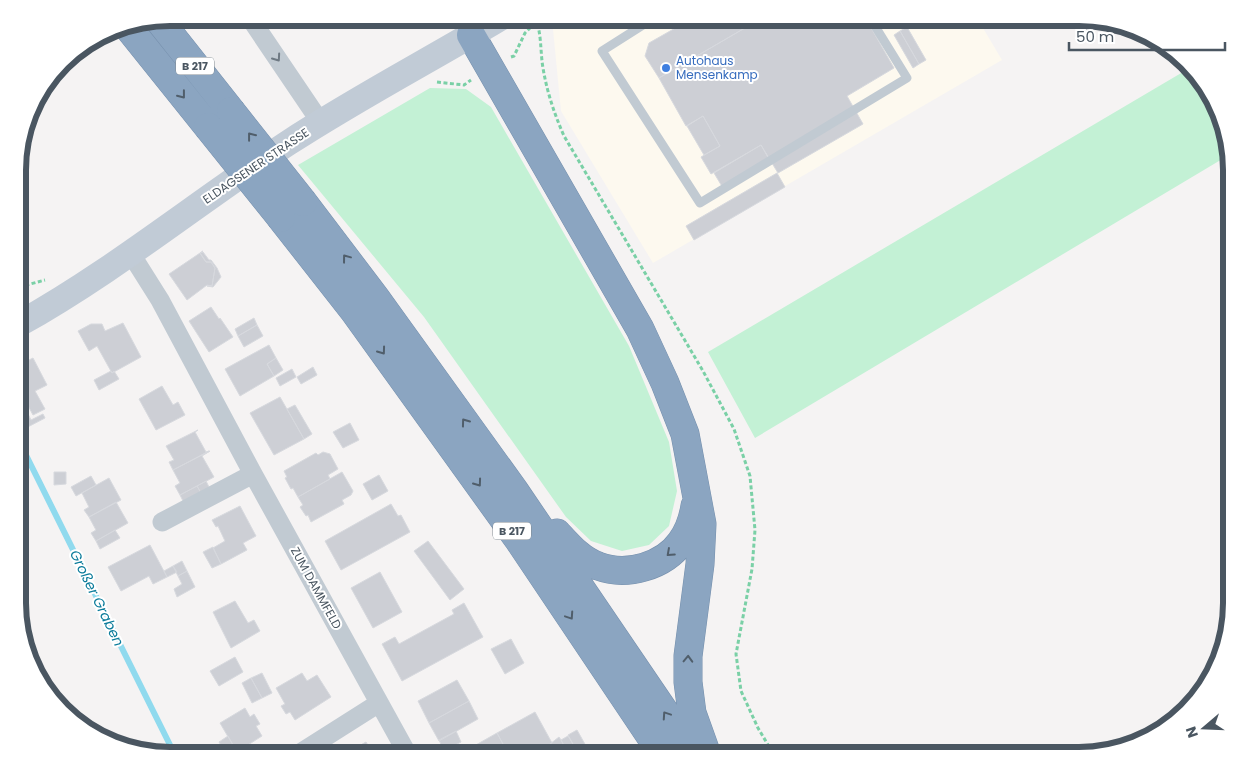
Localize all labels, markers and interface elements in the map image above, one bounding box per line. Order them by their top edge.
scale bar [1069,20,1225,52]
text: 50 m [1076,26,1114,47]
one-way arrow [271,52,280,61]
place label: Autohaus Mensenkamp [676,52,758,83]
road number: B 217 [176,58,214,74]
marker: Autohaus Mensenkamp [660,62,672,74]
one-way arrow [177,89,185,98]
street label: ELDAGSENER STRASSE [199,124,312,208]
one-way arrow [248,133,256,142]
one-way arrow [343,255,351,264]
one-way arrow [377,345,385,354]
one-way arrow [462,418,471,428]
one-way arrow [472,477,480,486]
road number: B 217 [493,522,531,540]
street label: ZUM DAMMFELD [287,544,346,632]
water label: Großer Graben [65,546,129,650]
one-way arrow [666,547,675,556]
one-way arrow [564,611,573,620]
one-way arrow [683,655,693,662]
north arrow [1179,703,1229,753]
one-way arrow [663,711,672,721]
text: N [1181,724,1203,740]

